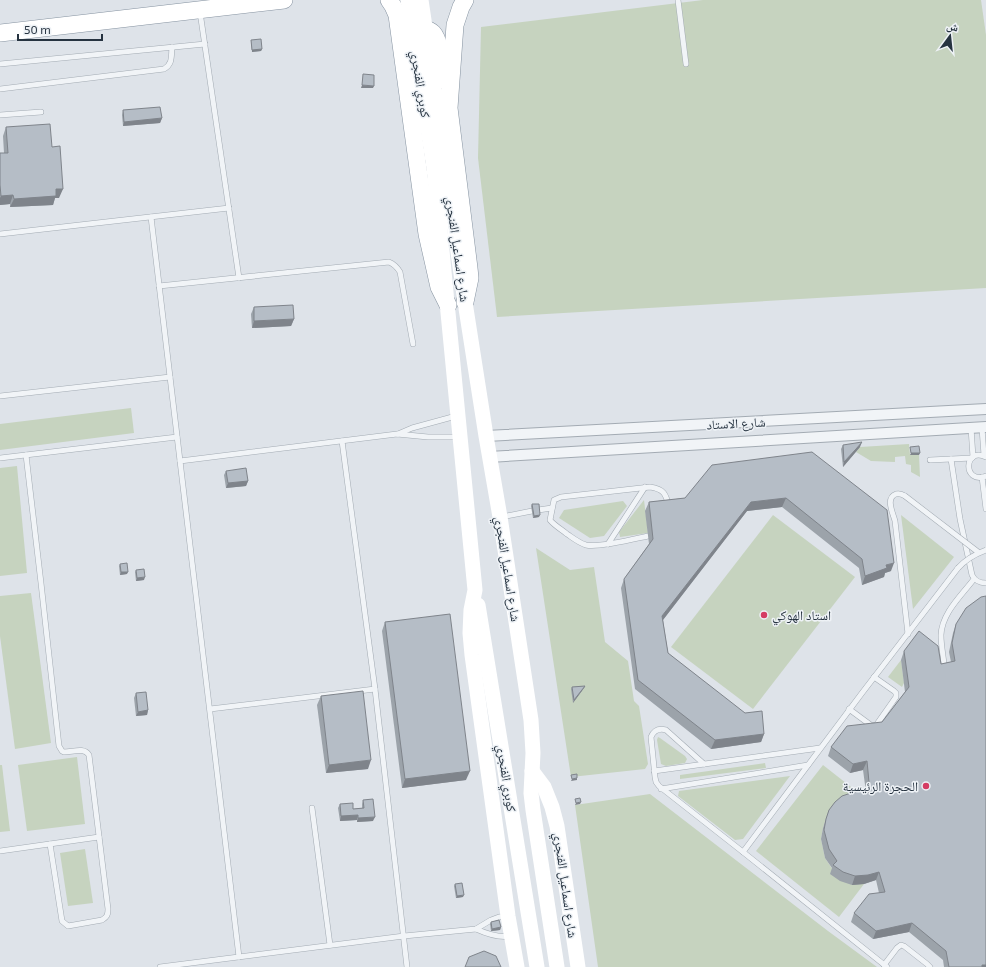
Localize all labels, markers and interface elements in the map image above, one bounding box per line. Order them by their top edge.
scale bar [18,16,102,42]
north arrow [930,16,970,56]
text: ش [945,18,960,36]
text: 50 m [24,22,51,36]
street label: كوبري الفنجري [405,49,434,120]
street label: شارع اسماعيل الفنجري [439,195,473,303]
street label: شارع الاستاد [706,413,766,435]
street label: شارع اسماعيل الفنجري [489,515,524,623]
place label: استاد الهوكي [772,607,831,626]
marker: استاد الهوكي [759,610,769,620]
street label: كوبري الفنجري [491,743,520,814]
place label: الحجرة الرئيسية [843,778,918,795]
marker: الحجرة الرئيسية [921,781,931,791]
street label: شارع اسماعيل الفنجري [547,831,581,939]

